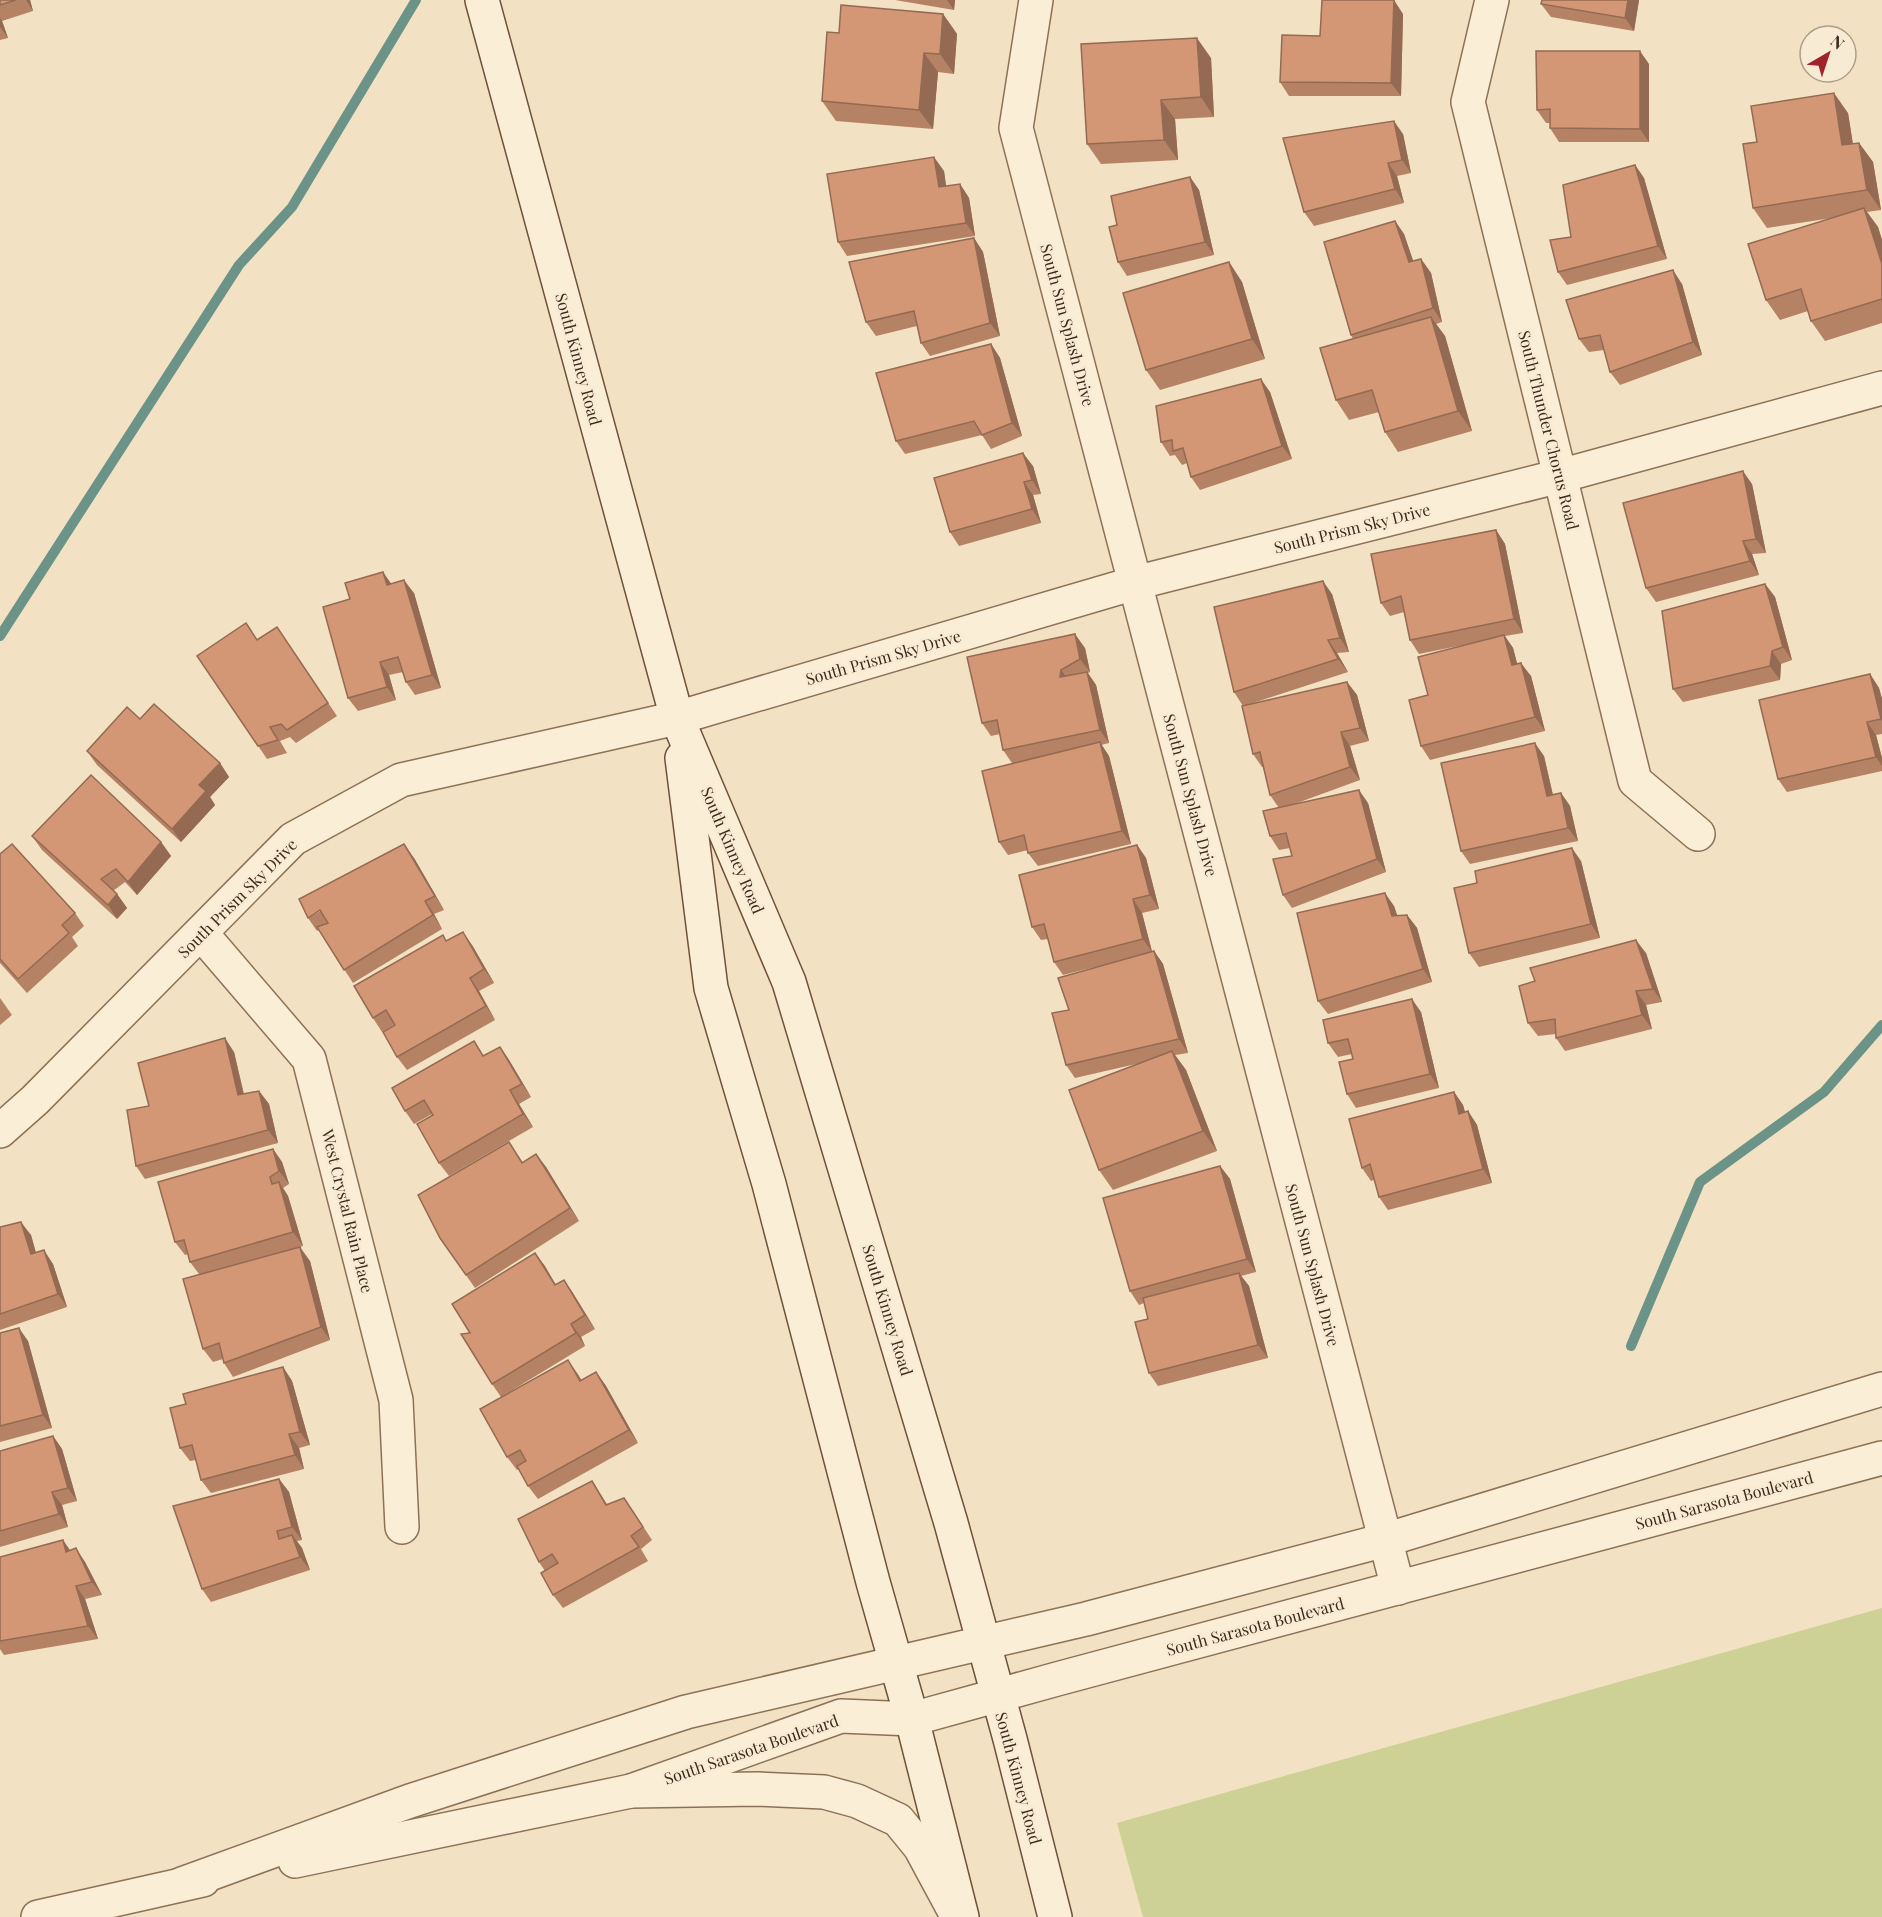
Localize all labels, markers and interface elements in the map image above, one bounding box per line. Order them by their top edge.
north arrow [1798,24,1858,84]
text: N [1827,30,1849,54]
street label: South Sun Splash Drive [1036,241,1100,409]
street label: South Kinney Road [551,291,607,427]
street label: South Thunder Chorus Road [1514,328,1584,532]
street label: South Prism Sky Drive [1272,498,1432,558]
street label: South Prism Sky Drive [803,625,963,689]
street label: South Sun Splash Drive [1159,711,1223,879]
street label: South Kinney Road [697,783,769,917]
street label: South Prism Sky Drive [173,834,301,962]
street label: West Crystal Rain Place [317,1126,378,1295]
street label: South Sun Splash Drive [1281,1181,1345,1349]
street label: South Kinney Road [858,1242,918,1378]
street label: South Sarasota Boulevard [1633,1466,1815,1534]
street label: South Sarasota Boulevard [1164,1592,1346,1660]
street label: South Sarasota Boulevard [661,1709,841,1789]
street label: South Kinney Road [991,1710,1047,1846]

